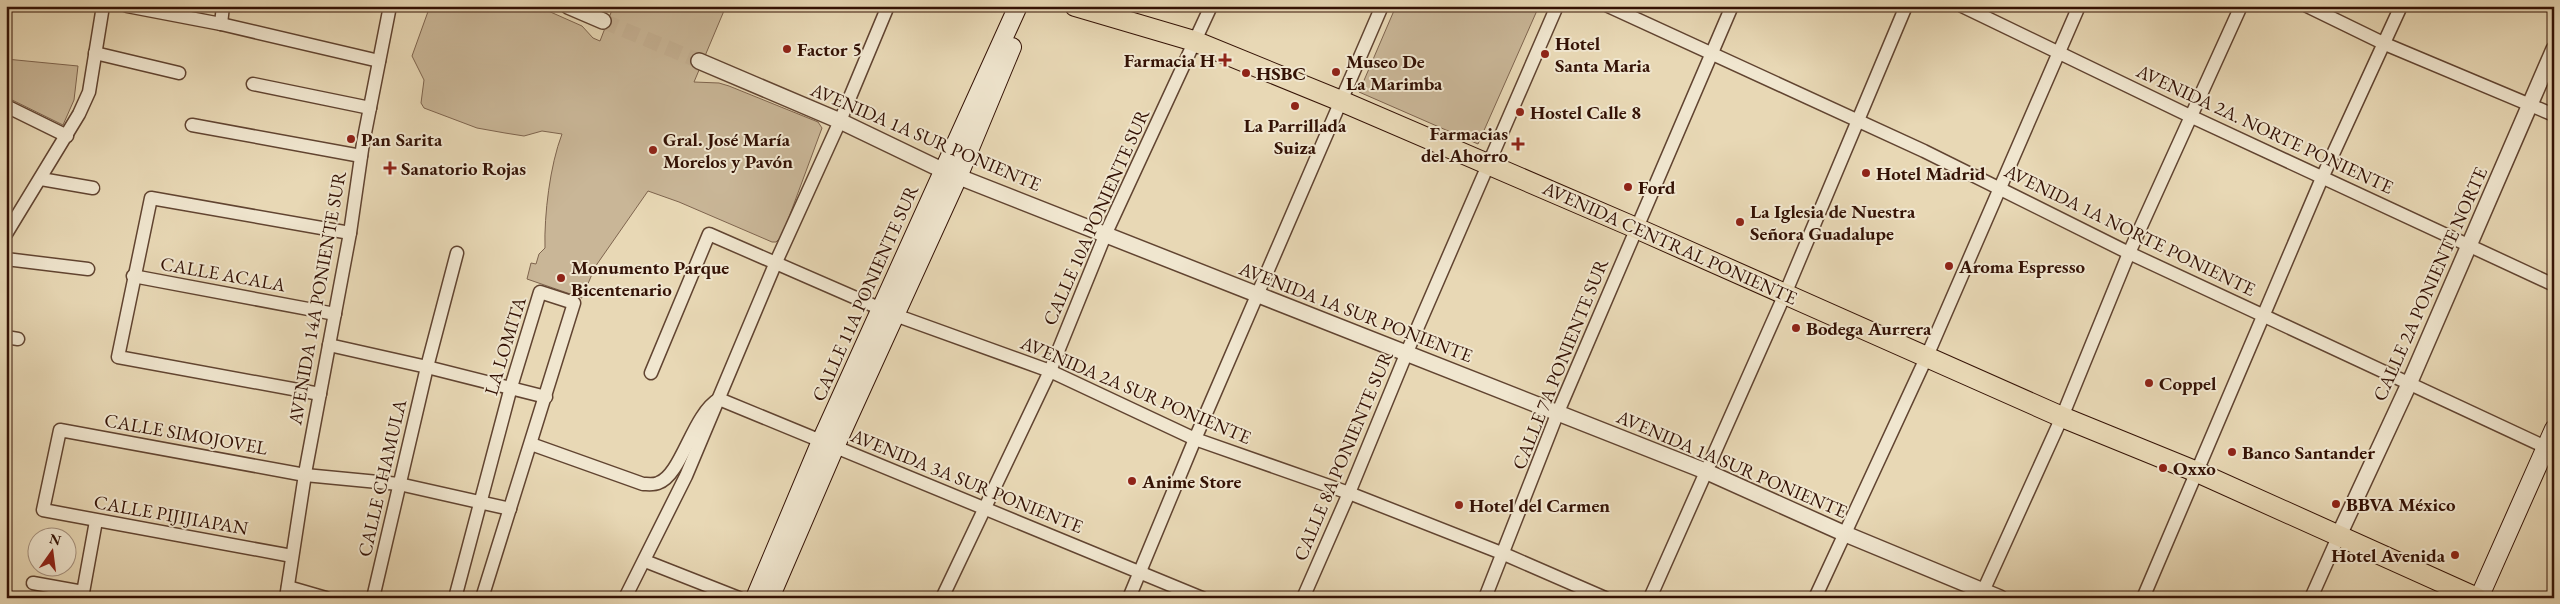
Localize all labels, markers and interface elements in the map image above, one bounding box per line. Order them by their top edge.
place label: Hotel Santa Maria [1555,31,1651,78]
place label: Factor 5 [797,37,862,62]
marker: Factor 5 [781,43,793,55]
place label: Farmacia H [1124,48,1215,73]
marker: Hotel Santa Maria [1539,48,1551,60]
place label: Museo De La Marimba [1346,49,1443,96]
marker: Farmacia H [1219,54,1231,66]
street label: AVENIDA 2A. NORTE PONIENTE [2132,58,2398,200]
place label: HSBC [1256,61,1306,86]
marker: Museo De La Marimba [1330,66,1342,78]
marker: HSBC [1240,67,1252,79]
street label: AVENIDA 1A SUR PONIENTE [806,77,1045,197]
marker: La Parrillada Suiza [1289,100,1301,112]
place label: Hostel Calle 8 [1530,100,1641,125]
street label: CALLE 10A PONIENTE SUR [1037,104,1155,329]
marker: Hostel Calle 8 [1514,106,1526,118]
place label: La Parrillada Suiza [1244,113,1347,160]
place label: Farmacias del Ahorro [1421,121,1508,168]
place label: Pan Sarita [361,127,443,152]
place label: Gral. José María Morelos y Pavón [663,127,793,174]
marker: Pan Sarita [345,133,357,145]
marker: Farmacias del Ahorro [1512,138,1524,150]
marker: Gral. José María Morelos y Pavón [647,144,659,156]
place label: Sanatorio Rojas [401,156,526,181]
street label: AVENIDA 1A NORTE PONIENTE [1999,158,2260,302]
marker: Sanatorio Rojas [383,161,397,175]
place label: Hotel Madrid [1876,161,1986,186]
street label: CALLE 2A PONIENTE NORTE [2367,163,2493,405]
marker: Hotel Madrid [1860,167,1872,179]
street label: AVENIDA 14A PONIENTE SUR [282,169,352,428]
street label: AVENIDA CENTRAL PONIENTE [1538,175,1802,311]
place label: Ford [1638,175,1676,200]
street label: CALLE 11A PONIENTE SUR [806,180,924,405]
marker: Ford [1622,181,1634,193]
place label: La Iglesia de Nuestra Señora Guadalupe [1750,199,1916,246]
marker: La Iglesia de Nuestra Señora Guadalupe [1734,216,1746,228]
street label: CALLE ACALA [158,251,288,297]
street label: CALLE 7A PONIENTE SUR [1506,254,1614,473]
place label: Aroma Espresso [1958,254,2085,279]
place label: Monumento Parque Bicentenario [571,255,729,302]
street label: AVENIDA 1A SUR PONIENTE [1235,256,1477,368]
marker: Aroma Espresso [1943,260,1955,272]
marker: Monumento Parque Bicentenario [555,272,567,284]
street label: LA LOMITA [478,293,532,398]
place label: Bodega Aurrera [1806,316,1932,341]
marker: Bodega Aurrera [1790,322,1802,334]
street label: AVENIDA 2A SUR PONIENTE [1016,330,1255,450]
street label: CALLE 8A PONIENTE SUR [1287,347,1399,565]
place label: Coppel [2159,371,2217,396]
marker: Coppel [2143,377,2155,389]
street label: CALLE CHAMULA [352,396,412,559]
street label: AVENIDA 1A SUR PONIENTE [1612,404,1851,524]
street label: CALLE SIMOJOVEL [103,407,269,461]
street label: AVENIDA 3A SUR PONIENTE [846,423,1087,539]
place label: Banco Santander [2242,440,2375,465]
marker: Banco Santander [2226,446,2238,458]
place label: Oxxo [2173,456,2216,481]
marker: Oxxo [2157,462,2169,474]
place label: Anime Store [1141,469,1241,494]
marker: Anime Store [1126,475,1138,487]
street label: CALLE PIJIJIAPAN [92,489,250,541]
place label: BBVA México [2346,492,2456,517]
place label: Hotel del Carmen [1469,493,1610,518]
marker: BBVA México [2330,498,2342,510]
marker: Hotel del Carmen [1453,499,1465,511]
north arrow [28,526,78,576]
text: N [47,529,63,550]
place label: Hotel Avenida [2331,543,2446,568]
marker: Hotel Avenida [2449,549,2461,561]

